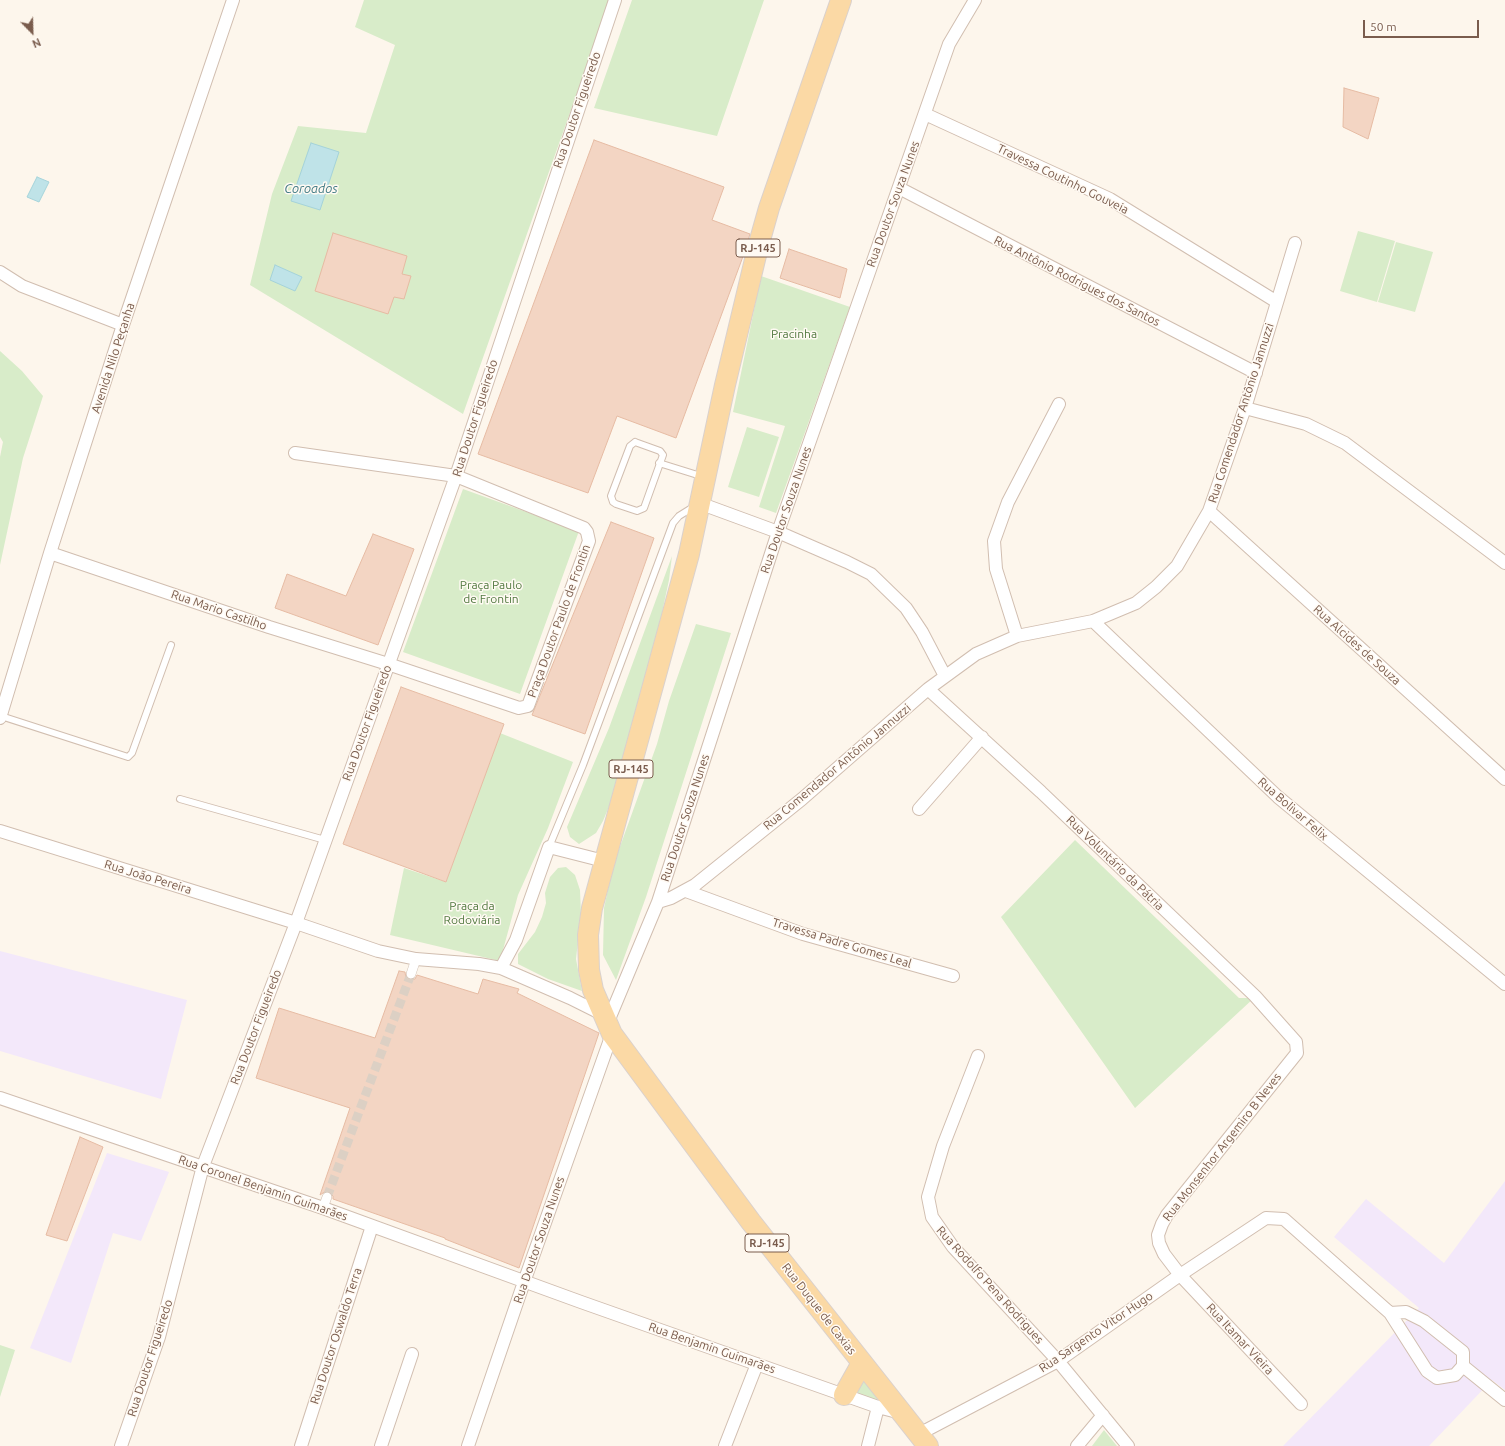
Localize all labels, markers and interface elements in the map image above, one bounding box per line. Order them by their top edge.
north arrow [12,12,52,52]
scale bar [1365,12,1481,38]
text: 50 m [1370,20,1397,33]
text: N [31,36,43,50]
street label: Rua Doutor Figueiredo [550,50,604,170]
street label: Rua Doutor Souza Nunes [863,139,923,269]
street label: Travessa Coutinho Gouveia [995,141,1131,217]
water label: Coroados [284,181,338,197]
street label: Rua Antônio Rodrigues dos Santos [991,233,1163,329]
road number: RJ-145 [736,239,780,257]
street label: Avenida Nilo Peçanha [88,301,138,415]
street label: Rua Comendador Antônio Jannuzzi [1205,321,1277,505]
park label: Pracinha [771,327,817,341]
street label: Rua Doutor Figueiredo [449,358,501,478]
street label: Rua Doutor Souza Nunes [757,445,815,575]
street label: Praça Doutor Paulo de Frontin [525,542,593,700]
park label: Praça Paulo de Frontin [460,578,522,606]
street label: Rua Mario Castilho [169,587,269,633]
street label: Rua Alcides de Souza [1310,602,1404,688]
street label: Rua Doutor Figueiredo [339,663,395,783]
street label: Rua Comendador Antônio Jannuzzi [760,701,914,833]
street label: Rua Doutor Souza Nunes [658,752,712,884]
road number: RJ-145 [609,760,653,778]
street label: Rua Bolivar Felix [1255,775,1331,843]
street label: Rua Voluntário da Pátria [1063,813,1167,913]
street label: Rua João Pereira [103,857,193,897]
park label: Praça da Rodoviária [443,899,501,927]
street label: Travessa Padre Gomes Leal [771,915,913,971]
street label: Rua Doutor Figueiredo [227,967,285,1087]
street label: Rua Monsenhor Argemiro B Neves [1160,1070,1284,1224]
street label: Rua Coronel Benjamin Guimarães [176,1152,350,1224]
street label: Rua Doutor Souza Nunes [510,1175,568,1305]
street label: Rua Rodolfo Pena Rodrigues [933,1223,1047,1347]
road number: RJ-145 [745,1234,789,1252]
street label: Rua Duque de Caxias [779,1260,859,1358]
street label: Rua Doutor Oswaldo Terra [307,1266,365,1406]
street label: Rua Sargento Vitor Hugo [1036,1289,1156,1375]
street label: Rua Doutor Figueiredo [124,1298,176,1418]
street label: Rua Itamar Vieira [1203,1300,1277,1378]
street label: Rua Benjamin Guimarães [647,1320,777,1376]

